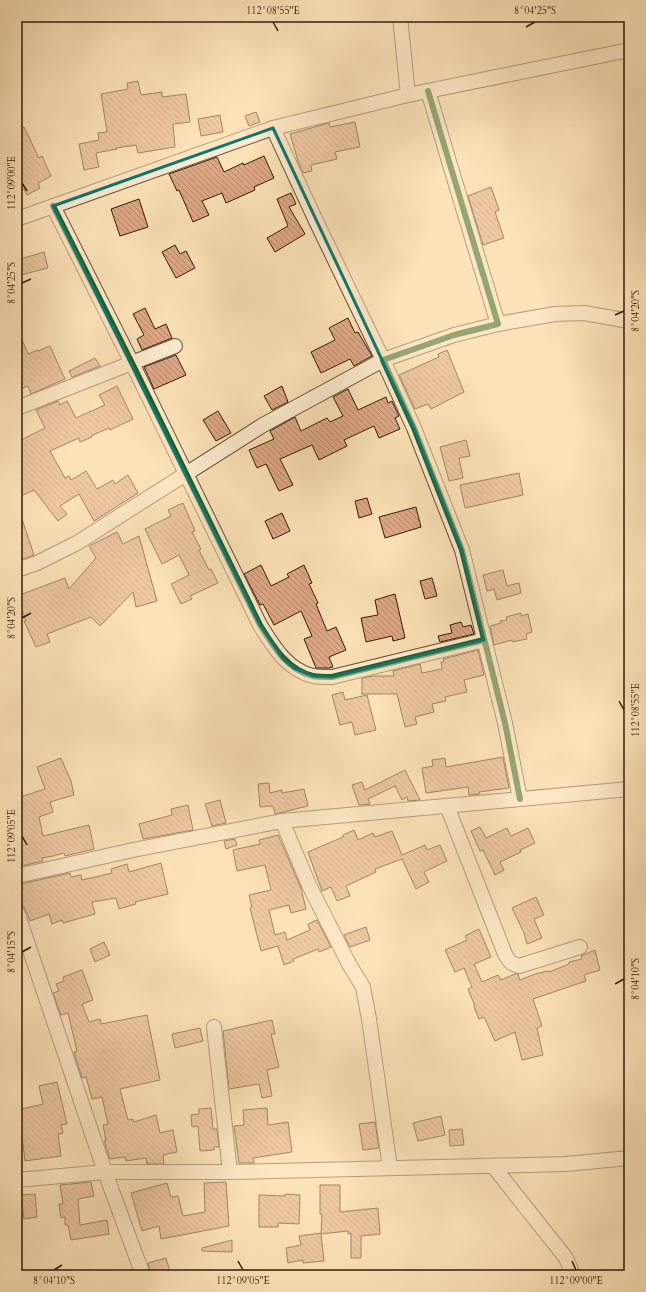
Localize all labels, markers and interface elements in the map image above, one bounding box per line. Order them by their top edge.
text: 112°08'55"E [246,4,300,18]
text: 8°04'25"S [514,4,556,18]
text: 112°09'00"E [5,156,19,210]
text: 8°04'25"S [5,262,19,304]
text: 8°04'20"S [629,290,643,332]
text: 8°04'20"S [5,597,19,639]
text: 112°08'55"E [629,683,643,737]
text: 112°09'05"E [5,809,19,863]
text: 8°04'15"S [5,931,19,973]
text: 8°04'10"S [629,958,643,1000]
text: 8°04'10"S [33,1274,75,1288]
text: 112°09'05"E [216,1274,270,1288]
text: 112°09'00"E [549,1274,603,1288]

